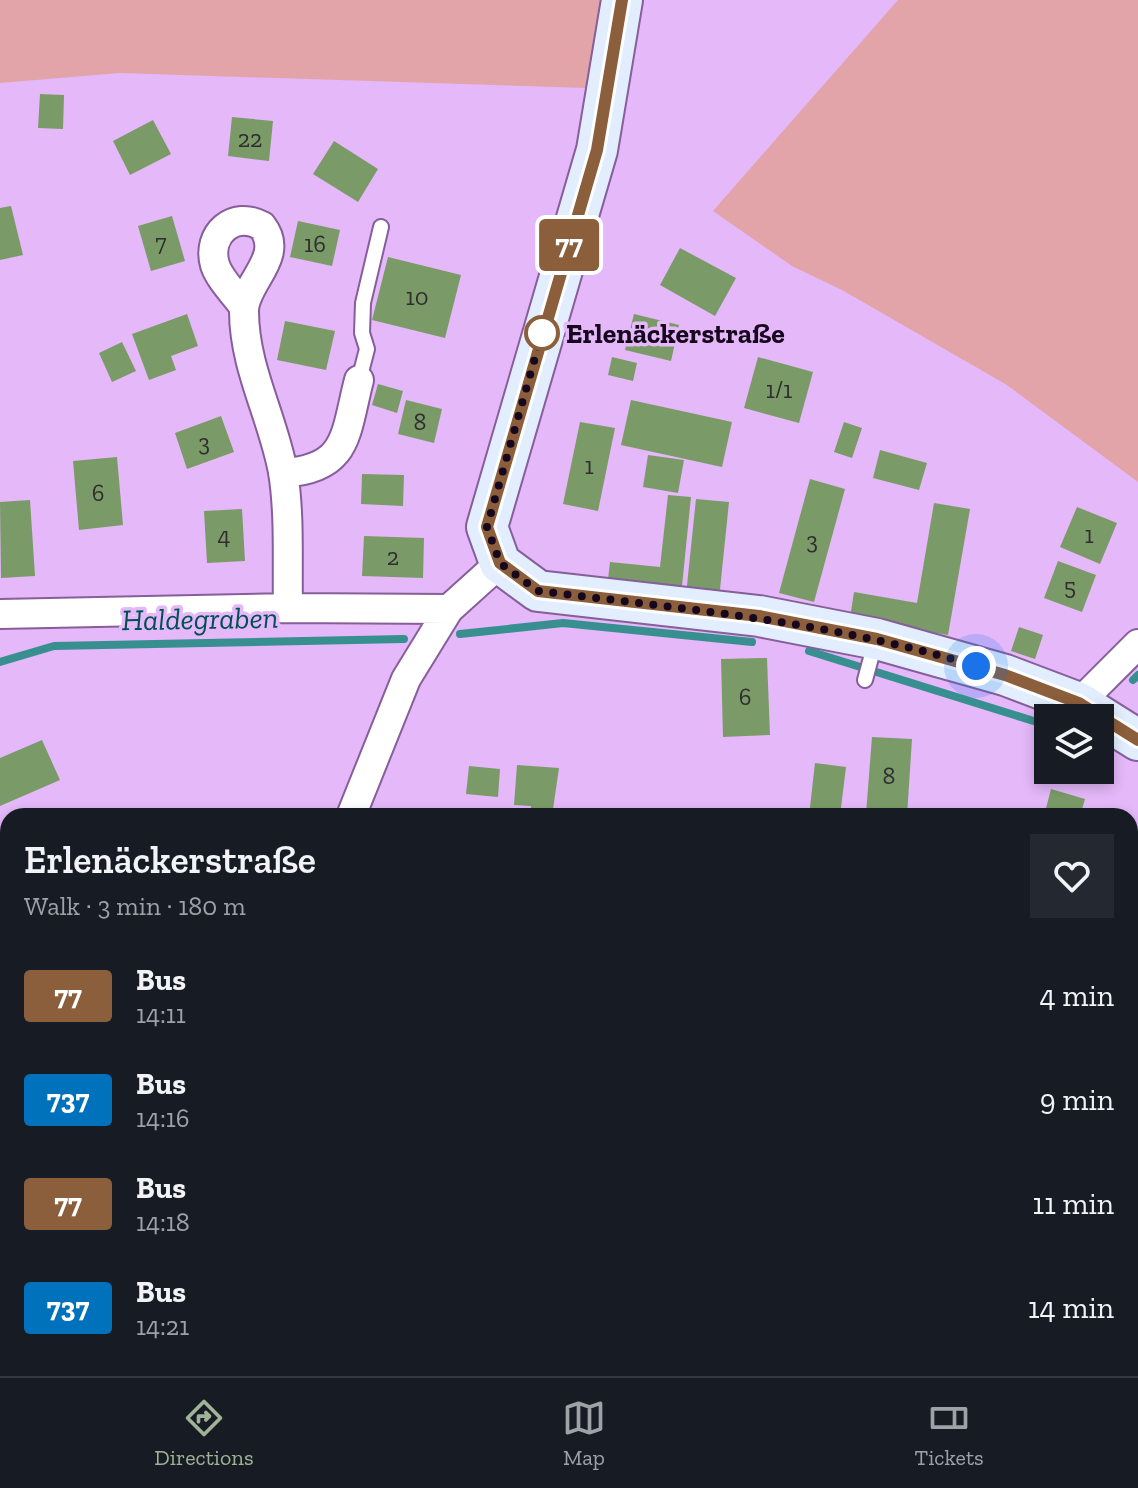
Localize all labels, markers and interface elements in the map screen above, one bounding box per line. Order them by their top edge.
house number: 22 [238,124,262,153]
line badge: 77 [533,219,605,271]
house number: 7 [155,228,167,257]
text: 77 [555,228,583,261]
house number: 16 [304,229,326,258]
house number: 10 [405,282,429,311]
marker: Erlenäckerstraße [525,316,559,350]
place label: Erlenäckerstraße [566,317,785,350]
house number: 1/1 [766,375,792,404]
house number: 8 [414,407,426,436]
house number: 3 [198,428,210,457]
house number: 1 [584,451,594,480]
house number: 6 [92,478,104,507]
house number: 1 [1084,520,1094,549]
house number: 4 [218,521,231,550]
house number: 3 [806,526,818,555]
house number: 2 [387,542,399,571]
house number: 5 [1064,572,1076,601]
water label: Haldegraben [121,600,279,638]
your location [956,646,996,686]
house number: 6 [739,682,751,711]
map controls [1034,704,1114,784]
button: layers [1034,704,1114,784]
house number: 8 [883,761,895,790]
button: heart [1030,834,1114,918]
text: Erlenäckerstraße [24,837,316,883]
text: Walk · 3 min · 180 m [24,890,246,922]
text: Bus [136,962,186,998]
text: 4 min [1040,978,1114,1014]
text: 77 [54,979,82,1012]
text: 14:11 [136,998,186,1030]
text: Bus [136,1066,186,1102]
text: 9 min [1040,1082,1114,1118]
text: 737 [47,1083,89,1116]
text: 14:16 [136,1102,190,1134]
text: Bus [136,1170,186,1206]
text: 11 min [1033,1186,1114,1222]
text: 77 [54,1187,82,1220]
text: 14:18 [136,1206,190,1238]
text: Bus [136,1274,186,1310]
text: 14 min [1028,1290,1114,1326]
text: 737 [47,1291,89,1324]
text: 14:21 [136,1310,189,1342]
tab: Directions [154,1396,254,1471]
tab: Map [562,1396,606,1471]
tab: Tickets [915,1396,984,1471]

